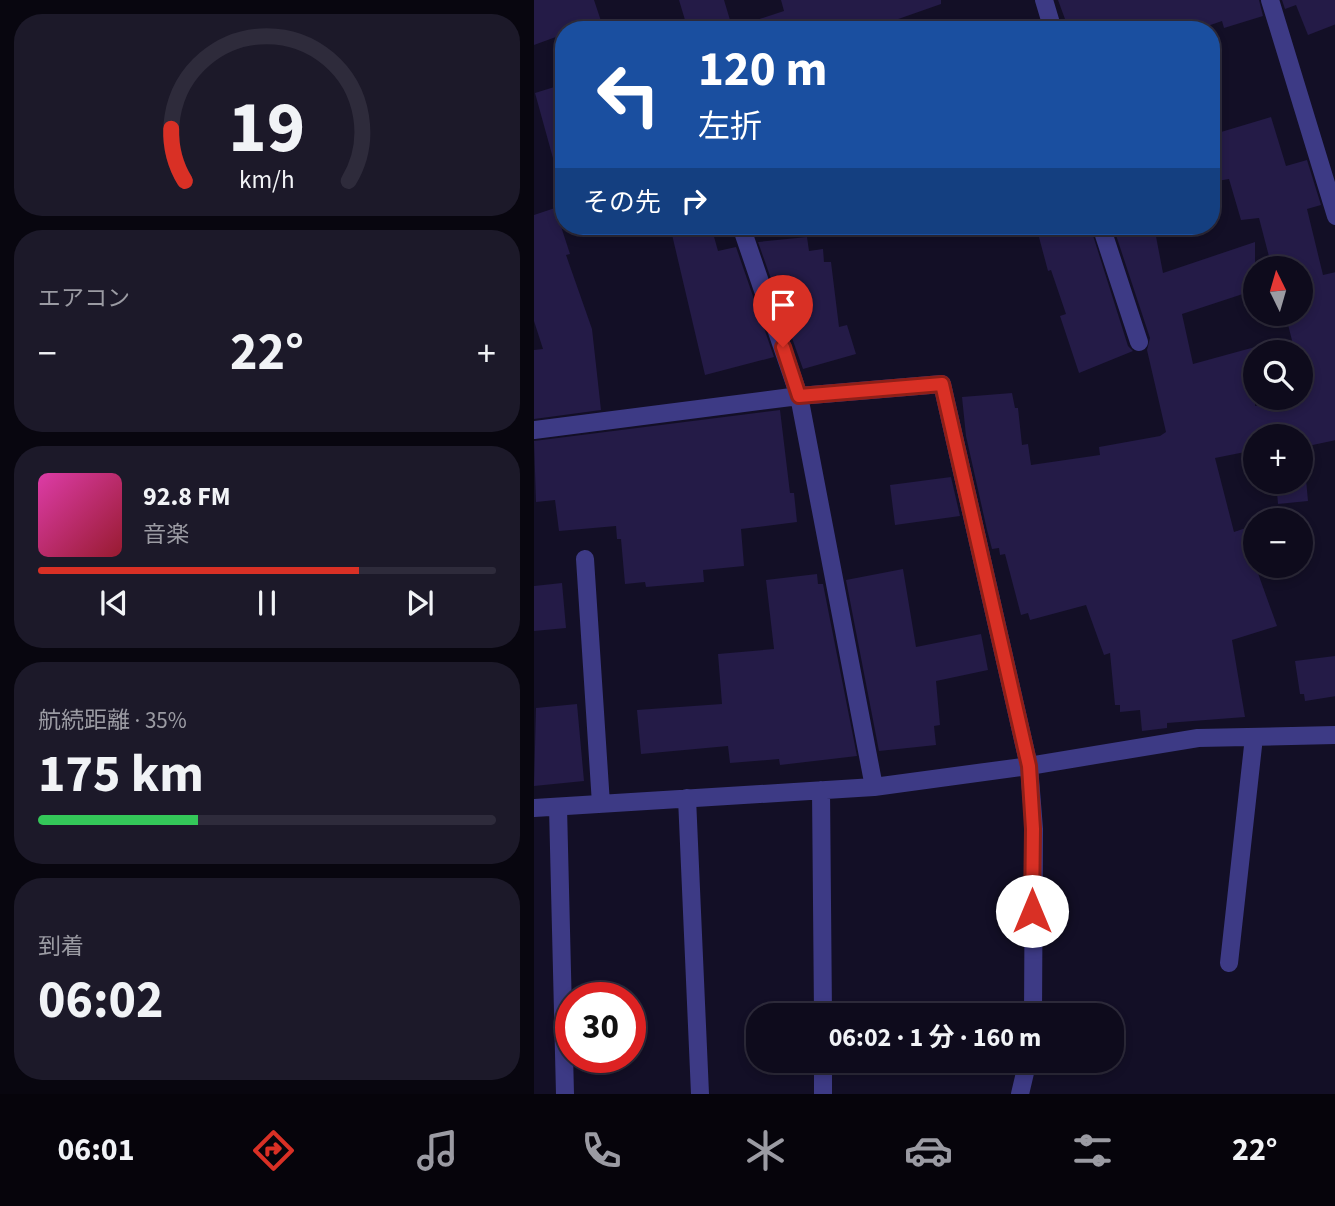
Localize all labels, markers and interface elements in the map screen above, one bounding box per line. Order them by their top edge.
text: 120 m [698,35,827,105]
icon: left [583,49,674,140]
text: 19 [229,76,305,180]
text: 左折 [698,104,762,150]
text: km/h [239,162,295,198]
icon: right [675,182,713,220]
text: その先 [583,184,661,221]
north arrow [1243,256,1313,326]
map controls [1243,256,1313,578]
pin [753,275,813,347]
text: エアコン [38,282,130,315]
icon: arrive [764,286,802,324]
text: 22° [230,316,304,390]
text: − [38,327,57,381]
text: + [477,327,496,381]
button: search [1243,340,1313,410]
button: + [1243,424,1313,494]
text: 92.8 FM [143,478,231,515]
button: − [1243,508,1313,578]
text: 音楽 [143,518,189,551]
icon: previous [95,584,133,622]
icon: pause [248,584,286,622]
icon: next [401,584,439,622]
text: 航続距離 · 35% [38,704,187,737]
text: 175 km [38,738,204,812]
position arrow [995,874,1069,948]
text: 到着 [38,930,84,963]
text: 06:02 [38,964,163,1038]
speed limit sign: 30 [555,982,646,1073]
text: 06:02 · 1 分 · 160 m [829,1019,1041,1056]
icon: directions [249,1126,298,1175]
icon: music [413,1126,462,1175]
icon: phone [577,1126,626,1175]
icon: climate [741,1126,790,1175]
icon: car [904,1126,953,1175]
icon: filters [1068,1126,1117,1175]
text: 06:01 [57,1127,135,1173]
text: 22° [1232,1127,1278,1173]

